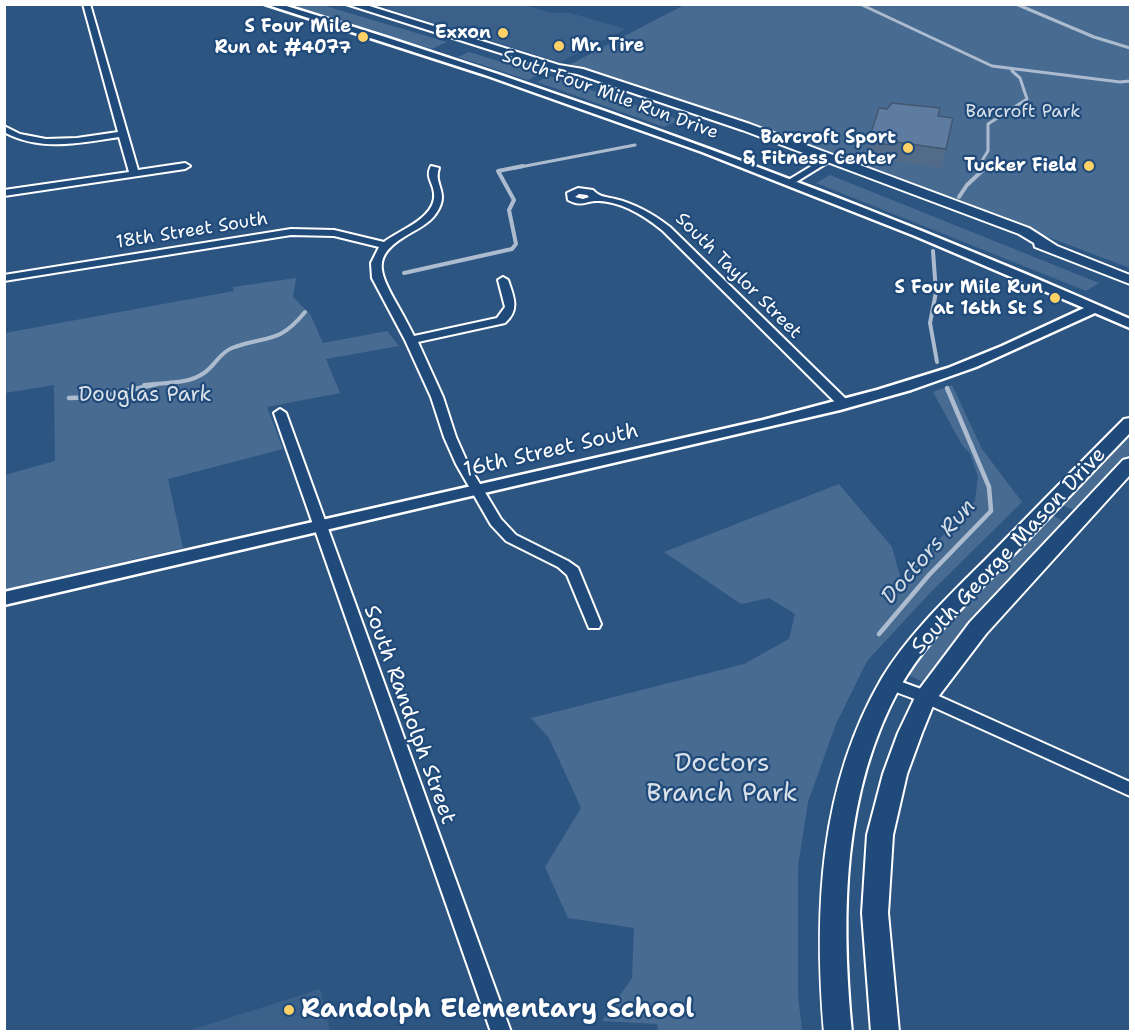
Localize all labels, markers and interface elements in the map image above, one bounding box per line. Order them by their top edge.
place label: S Four Mile Run at #4077 [215,16,351,58]
place label: Exxon [435,22,491,44]
marker: Exxon [496,26,510,40]
marker: S Four Mile Run at #4077 [356,30,370,44]
place label: Mr. Tire [571,35,644,57]
marker: Mr. Tire [552,39,566,53]
street label: South Four Mile Run Drive [499,46,721,144]
park label: Barcroft Park [966,101,1080,123]
place label: Barcroft Sport & Fitness Center [743,127,896,170]
marker: Barcroft Sport & Fitness Center [901,141,915,155]
place label: Tucker Field [964,155,1077,177]
marker: Tucker Field [1082,159,1096,173]
street label: 18th Street South [115,208,269,254]
street label: South Taylor Street [670,208,806,344]
place label: S Four Mile Run at 16th St S [895,277,1043,320]
marker: S Four Mile Run at 16th St S [1048,291,1062,305]
park label: Douglas Park [78,383,212,409]
street label: 16th Street South [461,419,641,483]
street label: South George Mason Drive [907,442,1111,660]
water label: Doctors Run [876,494,982,610]
street label: South Randolph Street [358,602,460,828]
park label: Doctors Branch Park [646,748,798,810]
place label: Randolph Elementary School [301,994,694,1026]
marker: Randolph Elementary School [282,1003,296,1017]

